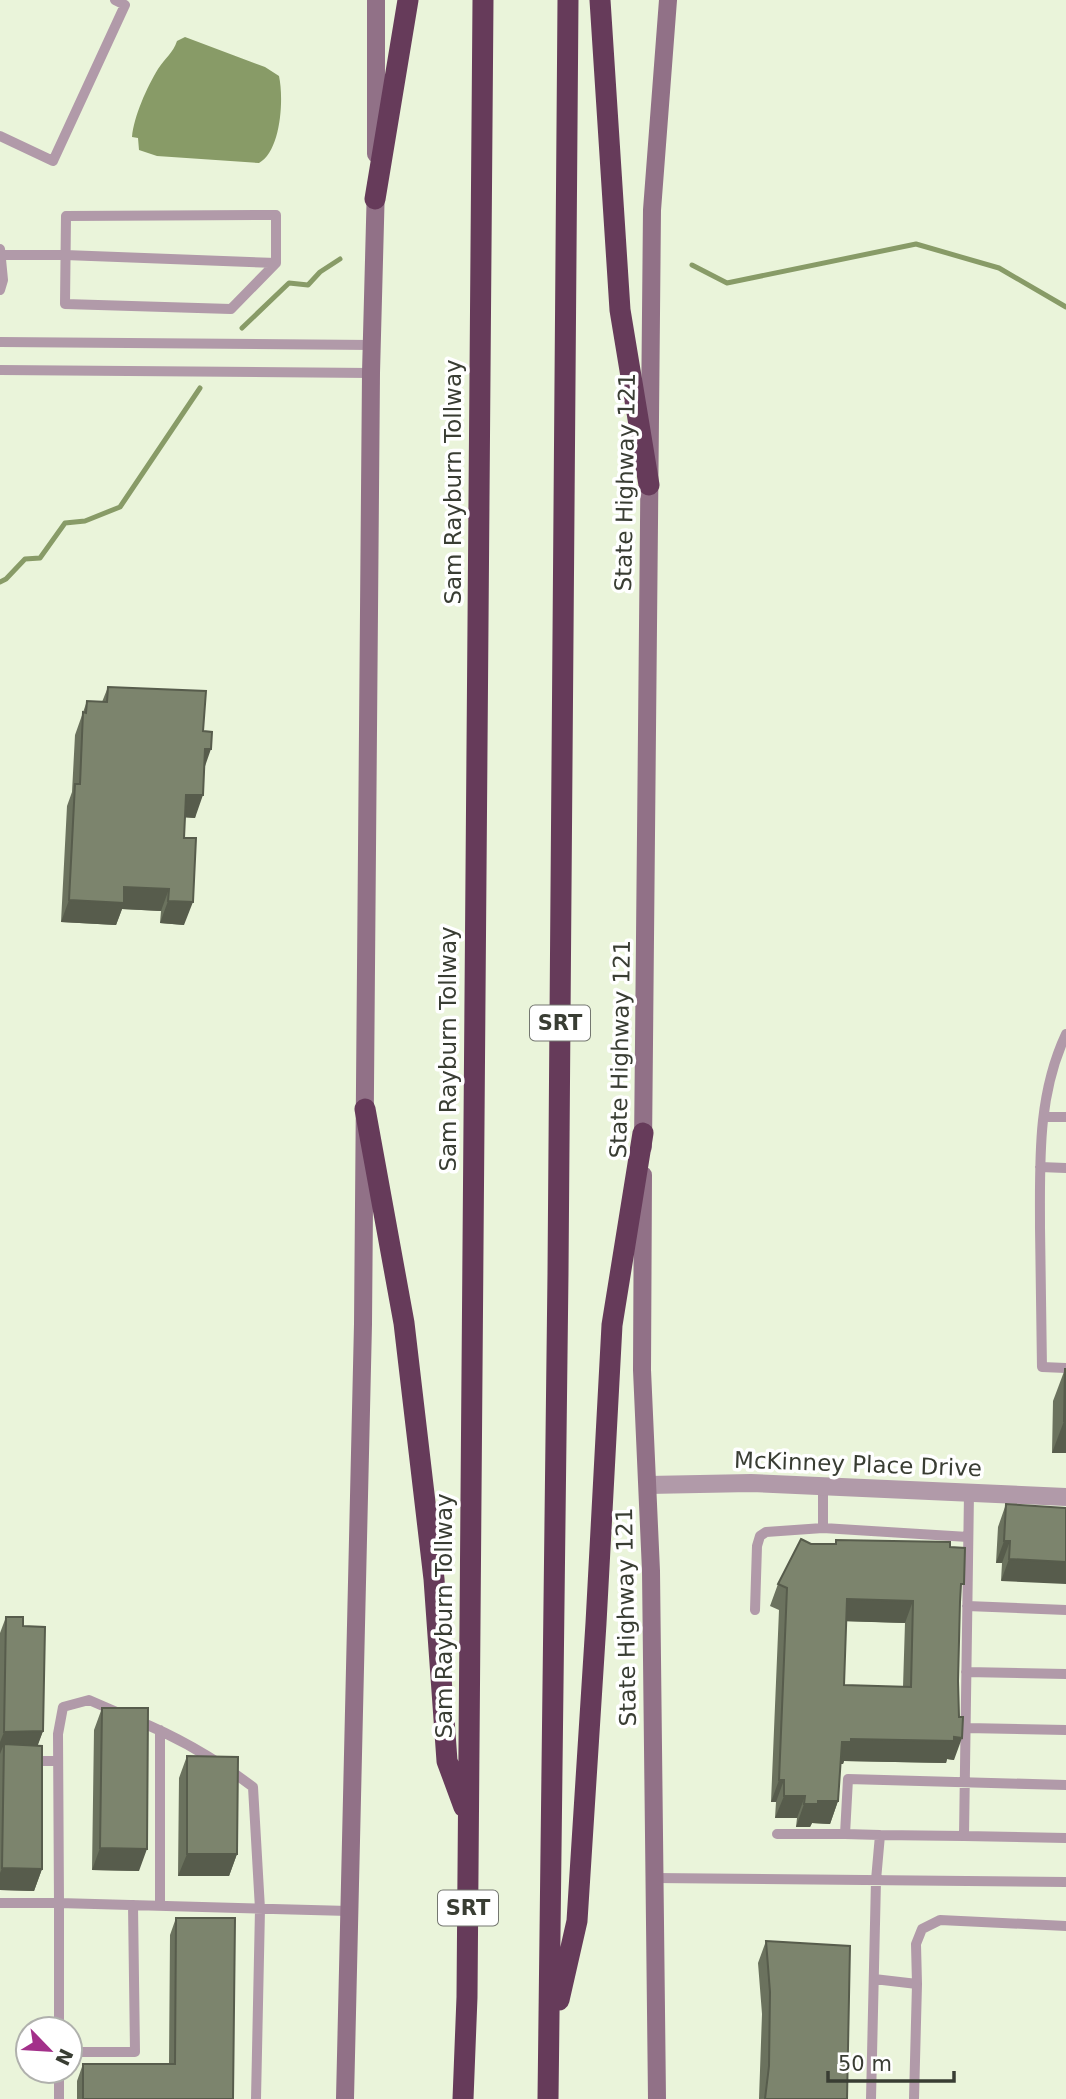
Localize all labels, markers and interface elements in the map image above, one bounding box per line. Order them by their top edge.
street label: Sam Rayburn Tollway [440,359,466,605]
street label: State Highway 121 [610,372,640,592]
street label: Sam Rayburn Tollway [435,926,461,1172]
street label: State Highway 121 [605,939,635,1159]
road number: SRT [530,1006,590,1040]
street label: McKinney Place Drive [734,1447,982,1481]
street label: Sam Rayburn Tollway [431,1493,457,1739]
street label: State Highway 121 [611,1507,641,1727]
road number: SRT [438,1890,498,1926]
north arrow [14,2015,84,2085]
scale bar [828,2039,954,2084]
text: N [51,2045,78,2069]
text: 50 m [838,2052,892,2076]

